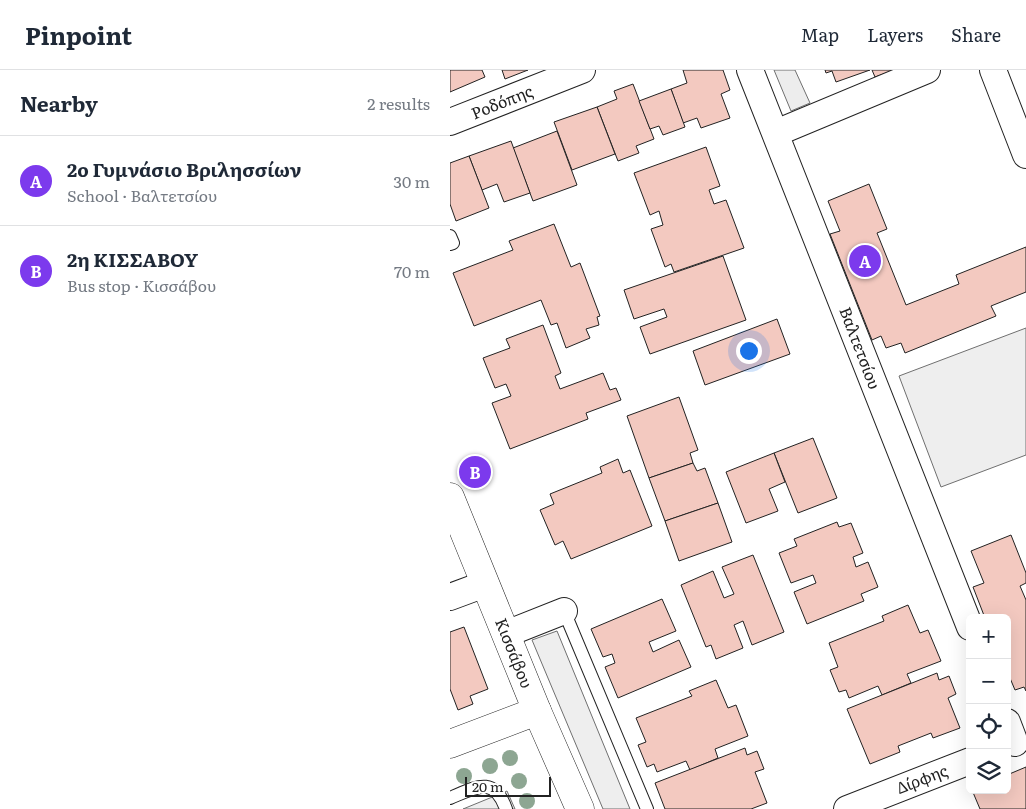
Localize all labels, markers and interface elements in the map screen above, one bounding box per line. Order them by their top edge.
text: Pinpoint [25,17,132,52]
text: Map [801,21,839,48]
text: Layers [867,21,923,48]
text: Share [951,21,1001,48]
street label: Ροδόπης [467,78,536,124]
text: Nearby [20,87,98,118]
text: 2 results [367,91,430,115]
text: 2ο Γυμνάσιο Βριλησσίων [67,155,301,183]
text: A [30,169,42,193]
text: 30 m [393,169,430,193]
text: School · Βαλτετσίου [67,183,217,207]
pin: A [849,242,881,280]
text: 2η ΚΙΣΣΑΒΟΥ [67,245,198,273]
text: B [30,259,42,283]
text: 70 m [394,259,430,283]
text: Bus stop · Κισσάβου [67,273,216,297]
street label: Βαλτετσίου [834,303,888,392]
your location [736,338,762,364]
pin: B [459,453,491,491]
street label: Κισσάβου [490,614,540,691]
map controls [966,614,1011,794]
button: + [966,614,1011,659]
button: − [966,659,1011,704]
button: locate [966,704,1011,749]
button: layers [966,749,1011,794]
street label: Δίρφης [892,757,951,799]
scale bar [465,774,551,797]
text: 20 m [472,776,504,796]

